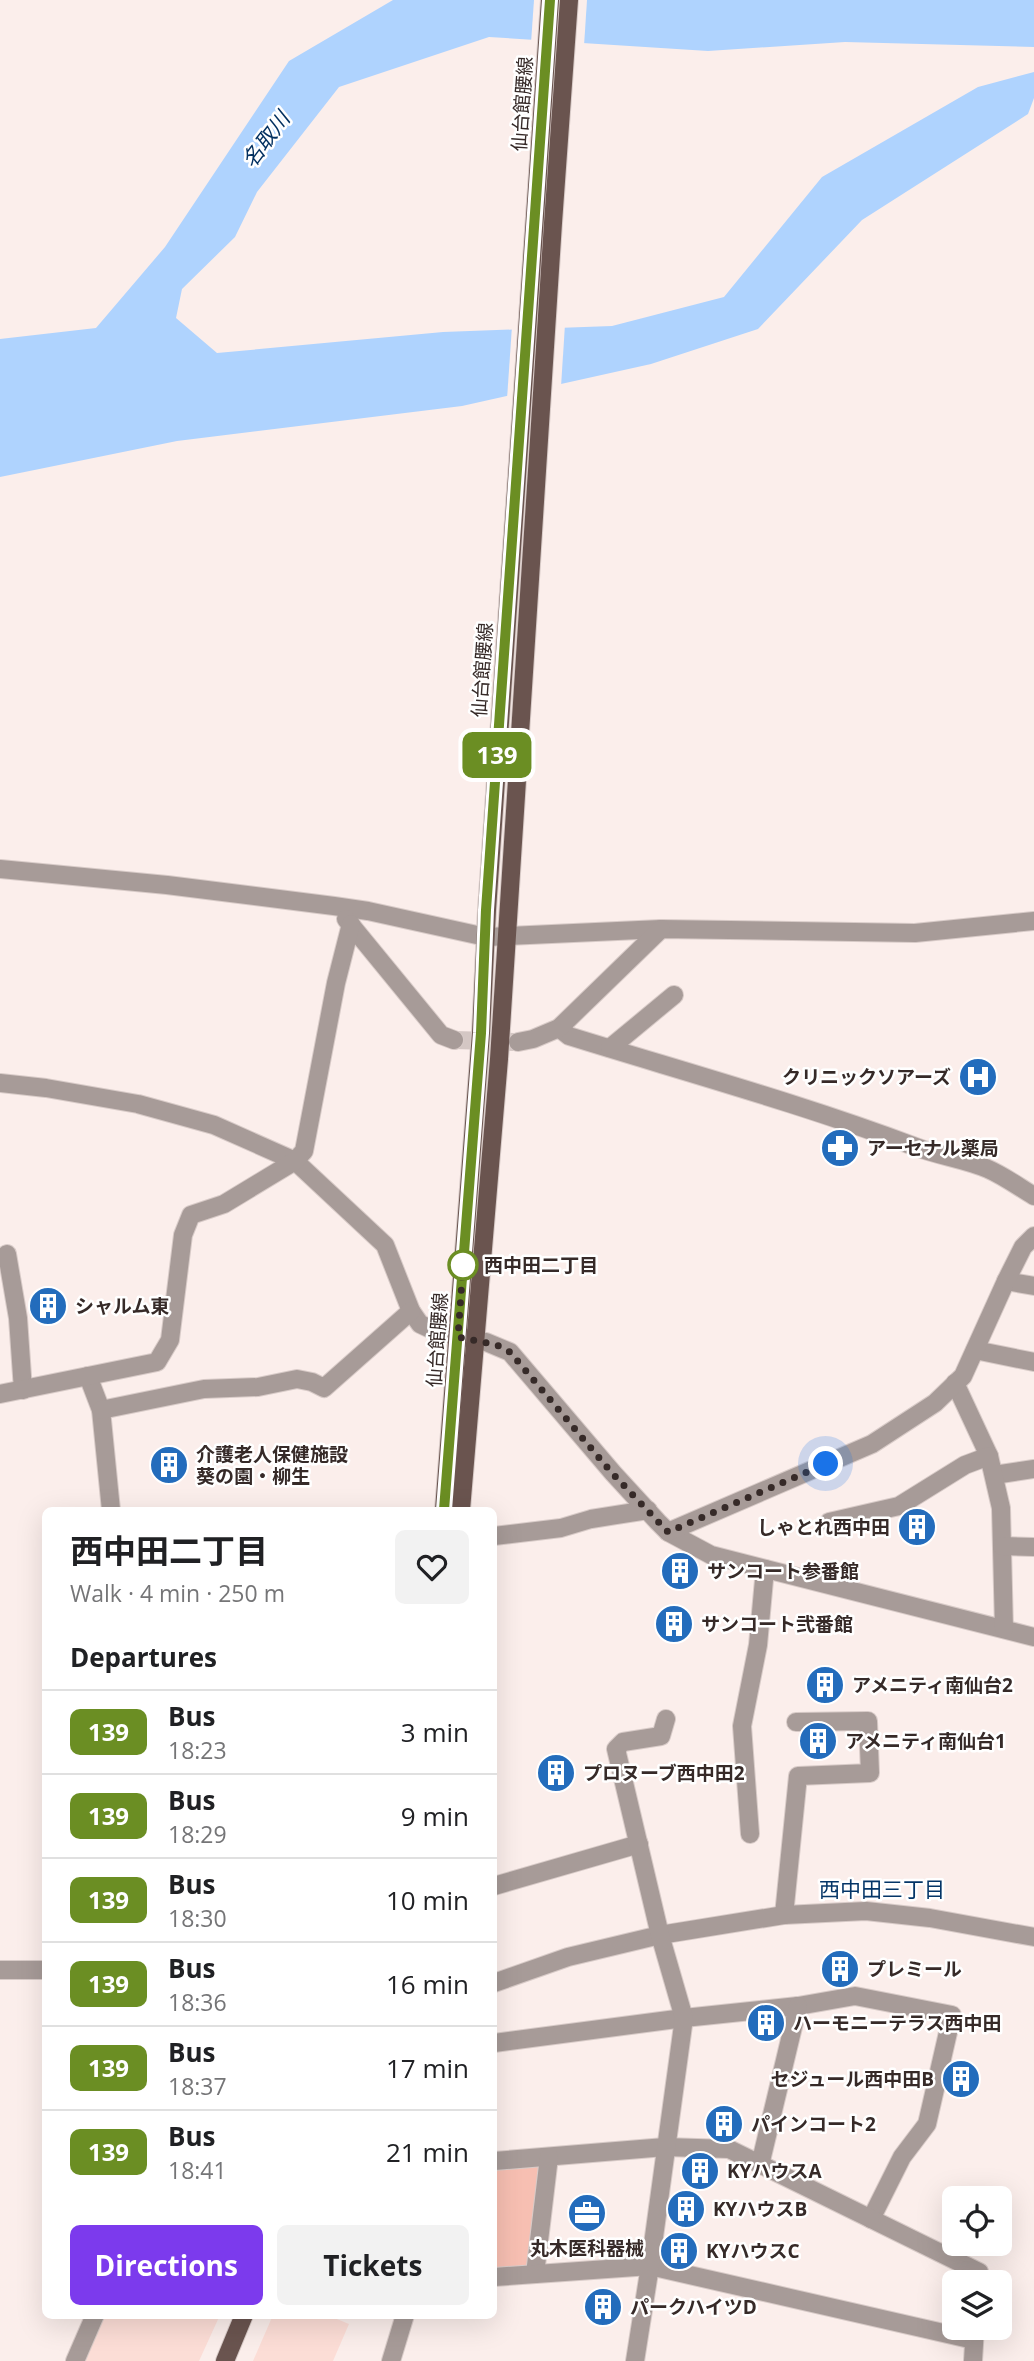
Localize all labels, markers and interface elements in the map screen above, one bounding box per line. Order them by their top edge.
street label: 仙台館腰線 [506,56,538,152]
water label: 名取川 [235,104,297,173]
street label: 仙台館腰線 [466,622,498,718]
line badge: 139 [457,732,537,778]
text: 139 [476,738,518,771]
hospital icon: クリニックソアーズ [957,1056,999,1098]
place label: クリニックソアーズ [782,1064,951,1090]
pharmacy icon: アーセナル薬局 [819,1127,861,1169]
place label: アーセナル薬局 [867,1135,999,1161]
marker: 西中田二丁目 [448,1250,478,1280]
place label: 西中田二丁目 [484,1252,598,1278]
building icon: シャルム東 [27,1285,69,1327]
street label: 仙台館腰線 [421,1292,453,1388]
place label: シャルム東 [75,1293,170,1319]
place label: 介護老人保健施設 葵の園・柳生 [196,1441,348,1489]
building icon: 介護老人保健施設 葵の園・柳生 [148,1444,190,1486]
your location [808,1446,843,1481]
building icon: しゃとれ西中田 [896,1506,938,1548]
place label: しゃとれ西中田 [757,1514,890,1540]
text: 西中田二丁目 [70,1528,268,1573]
button: heart [395,1530,469,1604]
building icon: サンコート参番館 [659,1550,701,1592]
place label: サンコート参番館 [707,1558,859,1584]
text: Walk · 4 min · 250 m [70,1577,285,1609]
building icon: サンコート弐番館 [653,1603,695,1645]
place label: サンコート弐番館 [701,1611,853,1637]
text: Departures [70,1639,217,1675]
building icon: アメニティ南仙台2 [804,1664,846,1706]
place label: アメニティ南仙台2 [852,1672,1013,1698]
text: Bus [168,1698,215,1734]
text: 3 min [401,1714,469,1750]
text: 139 [88,1715,129,1748]
building icon: アメニティ南仙台1 [797,1720,839,1762]
place label: アメニティ南仙台1 [845,1728,1006,1754]
text: 18:23 [168,1734,227,1766]
building icon: プロヌーブ西中田2 [535,1752,577,1794]
place label: プロヌーブ西中田2 [583,1760,745,1786]
text: Bus [168,1782,215,1818]
text: 9 min [401,1798,469,1834]
text: 139 [88,1799,129,1832]
text: 18:29 [168,1818,227,1850]
text: Bus [168,1866,215,1902]
district label: 西中田三丁目 [819,1875,945,1903]
text: 10 min [386,1882,469,1918]
text: 139 [88,1883,129,1916]
text: 18:30 [168,1902,227,1934]
building icon: プレミール [819,1948,861,1990]
text: Bus [168,1950,215,1986]
place label: プレミール [867,1956,962,1982]
text: 16 min [386,1966,469,2002]
text: 139 [88,1967,129,2000]
text: 18:36 [168,1986,227,2018]
building icon: ハーモニーテラス西中田 [745,2002,787,2044]
place label: ハーモニーテラス西中田 [793,2010,1002,2036]
text: Bus [168,2034,215,2070]
text: 17 min [386,2050,469,2086]
text: 139 [88,2051,129,2084]
building icon: セジュール西中田B [940,2058,982,2100]
place label: セジュール西中田B [771,2066,934,2092]
text: 18:37 [168,2070,227,2102]
building icon: パインコート2 [703,2103,745,2145]
place label: パインコート2 [751,2111,876,2137]
text: Bus [168,2118,215,2154]
text: 21 min [386,2134,469,2170]
text: 139 [88,2135,129,2168]
building icon: KYハウスA [679,2150,721,2192]
text: 18:41 [168,2154,227,2186]
place label: KYハウスA [727,2158,822,2184]
map controls [942,2186,1012,2340]
button: locate [942,2186,1012,2256]
building icon: KYハウスB [665,2188,707,2230]
office icon: 丸木医科器械 [566,2192,608,2234]
place label: KYハウスB [713,2196,807,2222]
button: Directions [70,2225,263,2305]
button: Tickets [277,2225,469,2305]
building icon: KYハウスC [658,2230,700,2272]
place label: 丸木医科器械 [530,2235,644,2261]
place label: KYハウスC [706,2238,800,2264]
button: layers [942,2270,1012,2340]
building icon: パークハイツD [582,2286,624,2328]
place label: パークハイツD [630,2294,757,2320]

